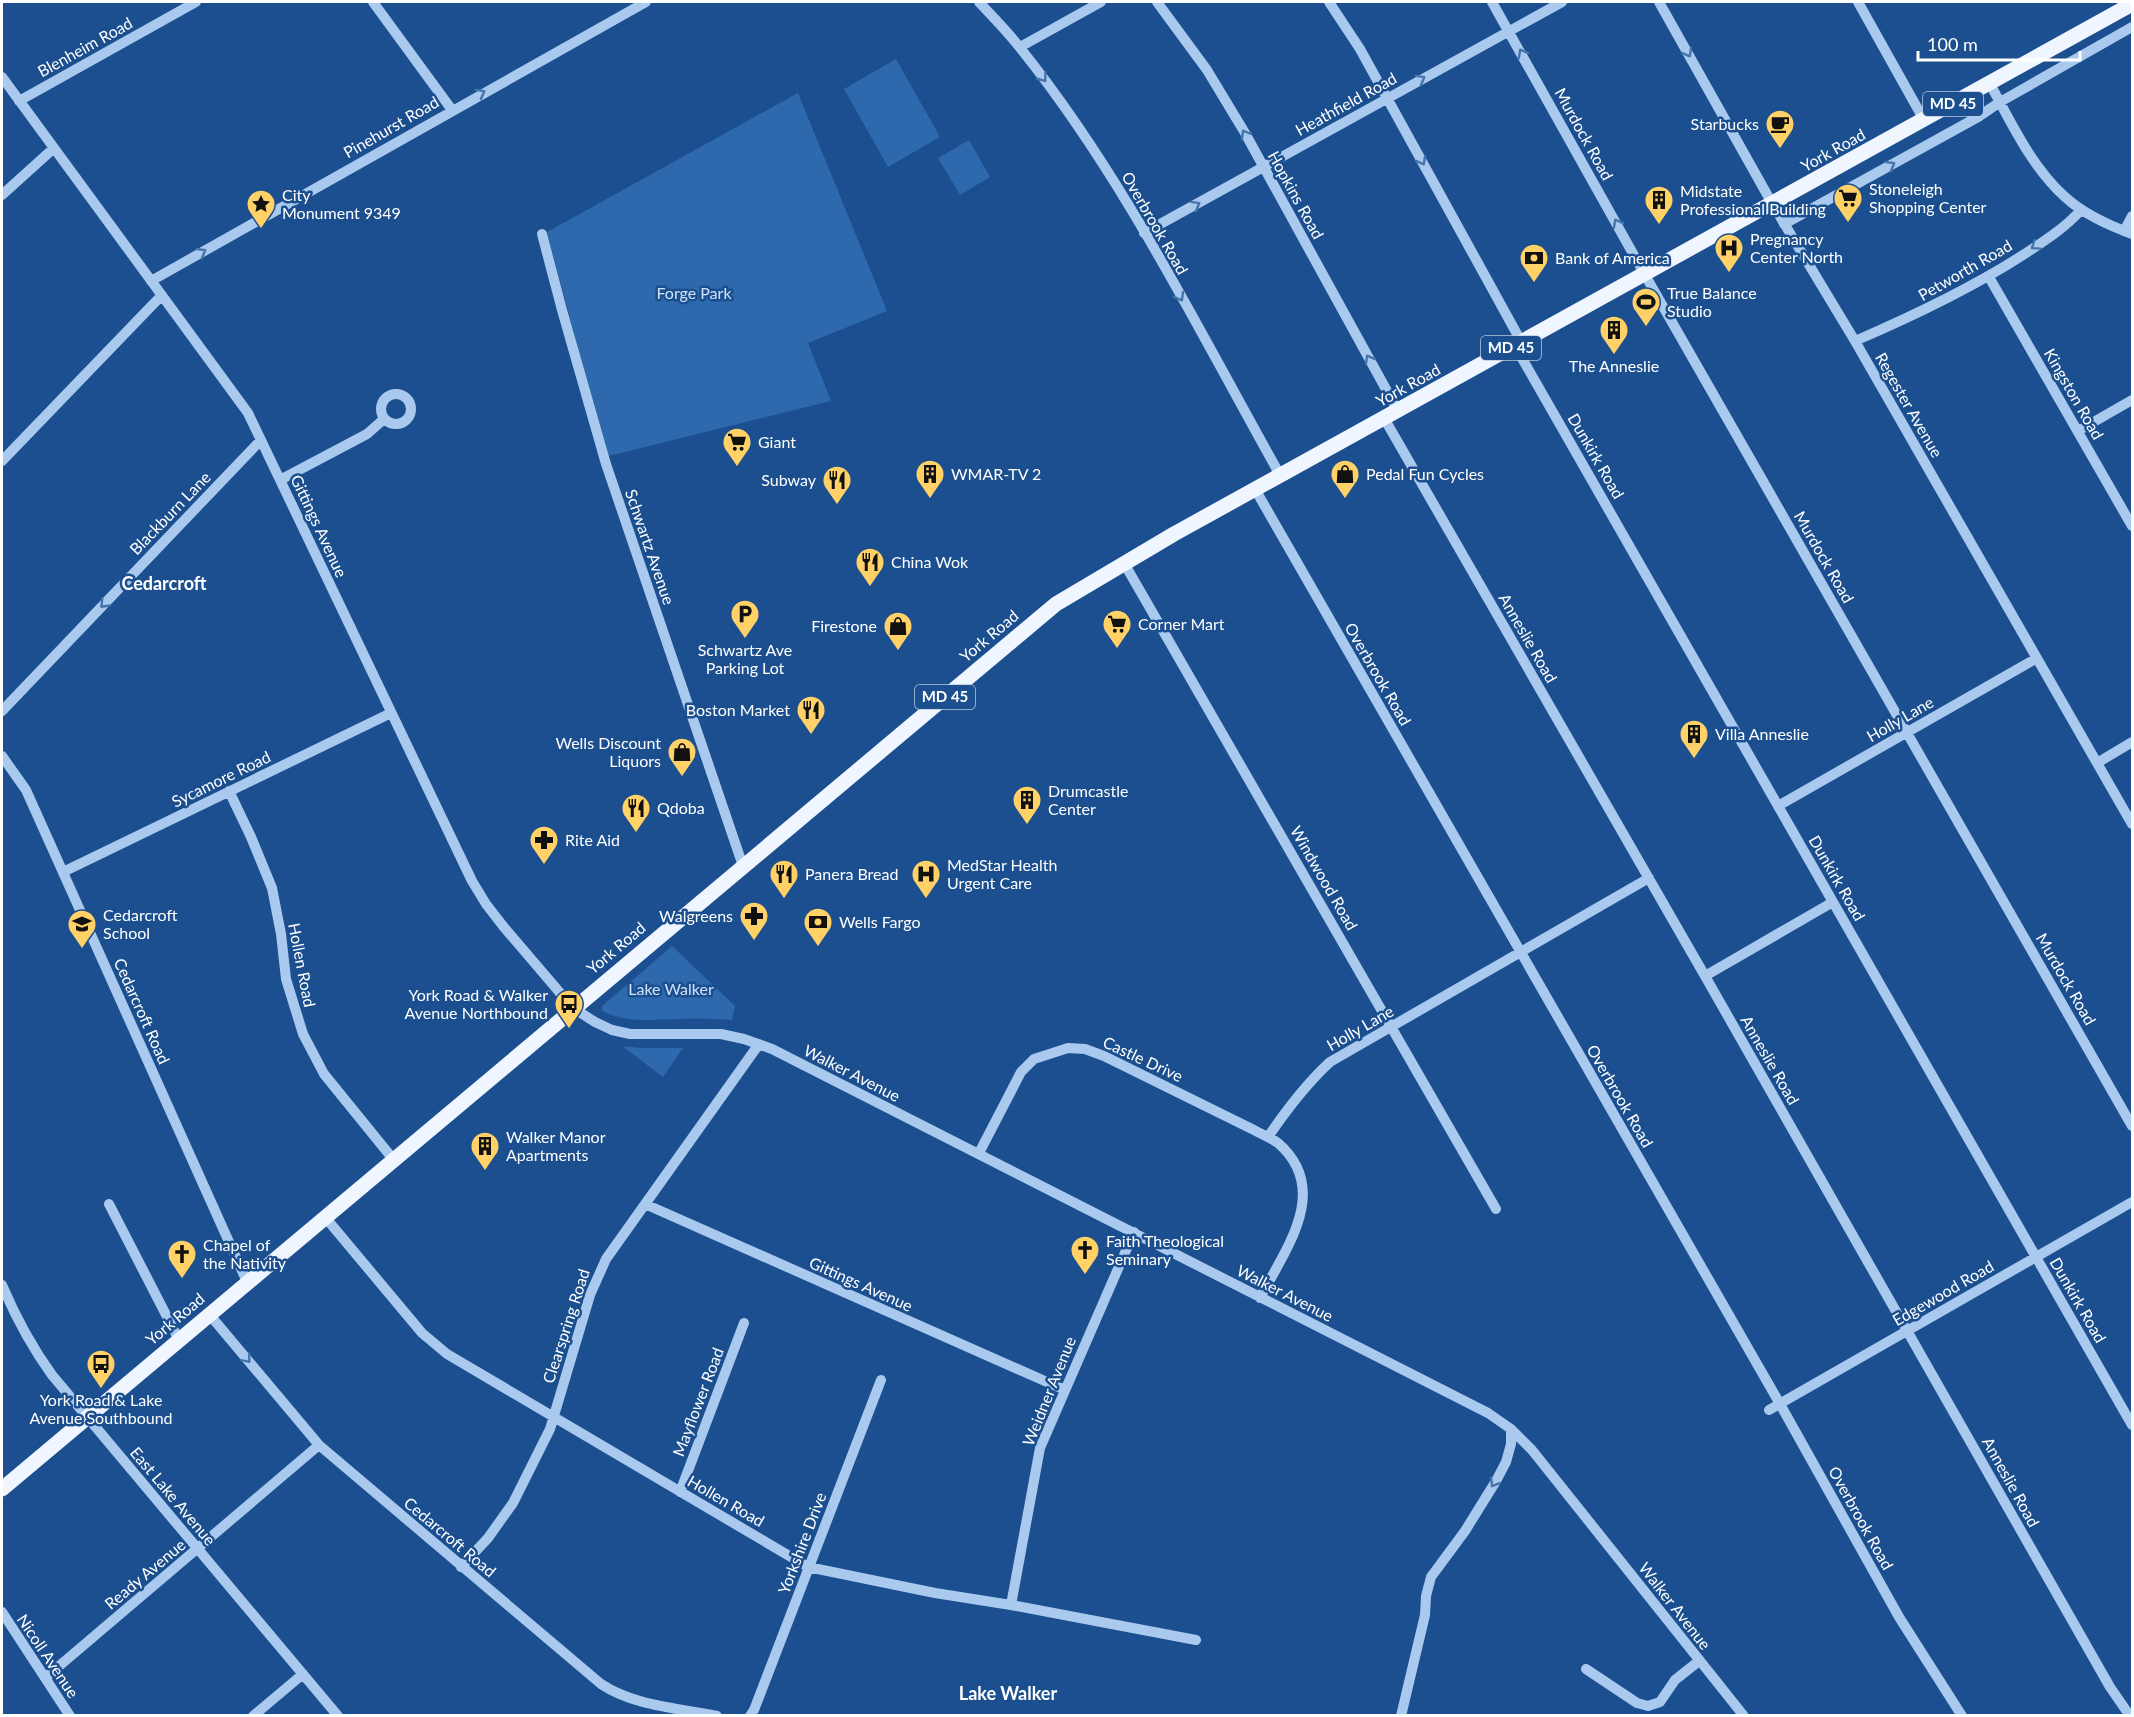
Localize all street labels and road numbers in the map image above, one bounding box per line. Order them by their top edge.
street label: Blenheim Road [34,13,135,80]
street label: Heathfield Road [1292,68,1400,139]
street label: Murdock Road [1551,84,1618,183]
street label: Pinehurst Road [340,92,442,161]
road number: MD 45 [1923,92,1983,116]
street label: York Road [1797,124,1868,175]
street label: Hopkins Road [1265,148,1328,242]
street label: Overbrook Road [1118,168,1193,277]
street label: Petworth Road [1915,235,2015,304]
road number: MD 45 [1481,336,1541,360]
street label: Kingston Road [2041,345,2108,443]
street label: Regester Avenue [1872,349,1947,460]
street label: York Road [1372,359,1443,410]
street label: Dunkirk Road [1564,410,1629,502]
street label: Blackburn Lane [125,467,214,558]
street label: Gittings Avenue [287,471,352,580]
street label: Schwartz Avenue [622,487,679,607]
street label: Murdock Road [1791,508,1858,606]
street label: Anneslie Road [1495,590,1562,686]
street label: York Road [955,606,1022,666]
street label: Overbrook Road [1341,619,1416,728]
road number: MD 45 [915,685,975,709]
street label: Holly Lane [1863,692,1937,745]
street label: Sycamore Road [168,746,273,811]
street label: Windwood Road [1287,822,1362,933]
street label: Dunkirk Road [1805,832,1870,924]
street label: York Road [582,918,649,978]
street label: Hollen Road [285,921,320,1009]
street label: Murdock Road [2033,930,2100,1028]
street label: Cedarcroft Road [111,955,174,1067]
street label: Holly Lane [1323,1001,1397,1054]
street label: Anneslie Road [1737,1012,1804,1108]
street label: Castle Drive [1100,1032,1186,1085]
street label: Walker Avenue [801,1040,904,1105]
street label: Overbrook Road [1583,1041,1658,1150]
street label: Gittings Avenue [807,1252,916,1315]
street label: Dunkirk Road [2046,1254,2111,1346]
street label: Edgewood Road [1889,1256,1997,1329]
street label: Walker Avenue [1234,1260,1337,1325]
street label: Clearspring Road [538,1266,593,1385]
street label: York Road [141,1289,208,1349]
street label: Weidner Avenue [1018,1333,1079,1448]
street label: Mayflower Road [668,1345,727,1459]
street label: Anneslie Road [1979,1434,2044,1530]
street label: East Lake Avenue [127,1443,220,1549]
street label: Overbrook Road [1825,1463,1898,1573]
street label: Hollen Road [684,1471,768,1530]
street label: Yorkshire Drive [773,1489,830,1596]
street label: Cedarcroft Road [401,1493,500,1581]
street label: Ready Avenue [101,1534,189,1613]
street label: Walker Avenue [1635,1558,1715,1653]
street label: Nicoll Avenue [14,1610,83,1701]

